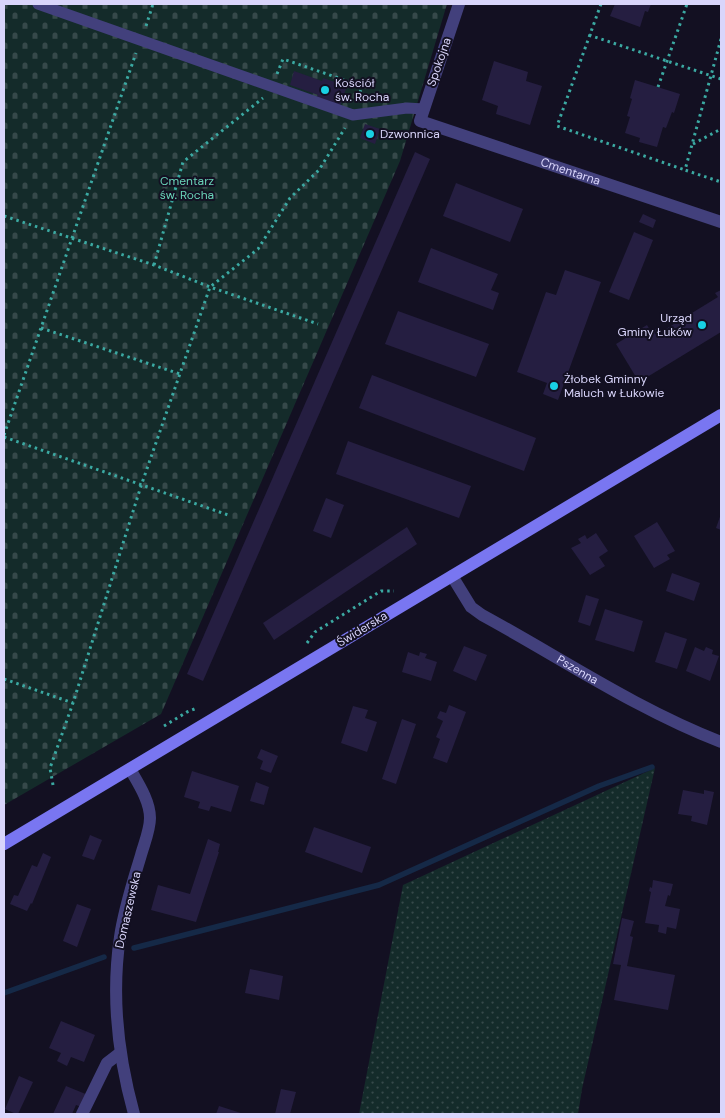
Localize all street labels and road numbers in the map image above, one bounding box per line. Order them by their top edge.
street label: Spokojna [423,35,455,89]
street label: Cmentarna [538,154,602,189]
street label: Świderska [334,608,390,650]
street label: Pszenna [554,651,601,688]
street label: Domaszewska [111,870,145,950]

